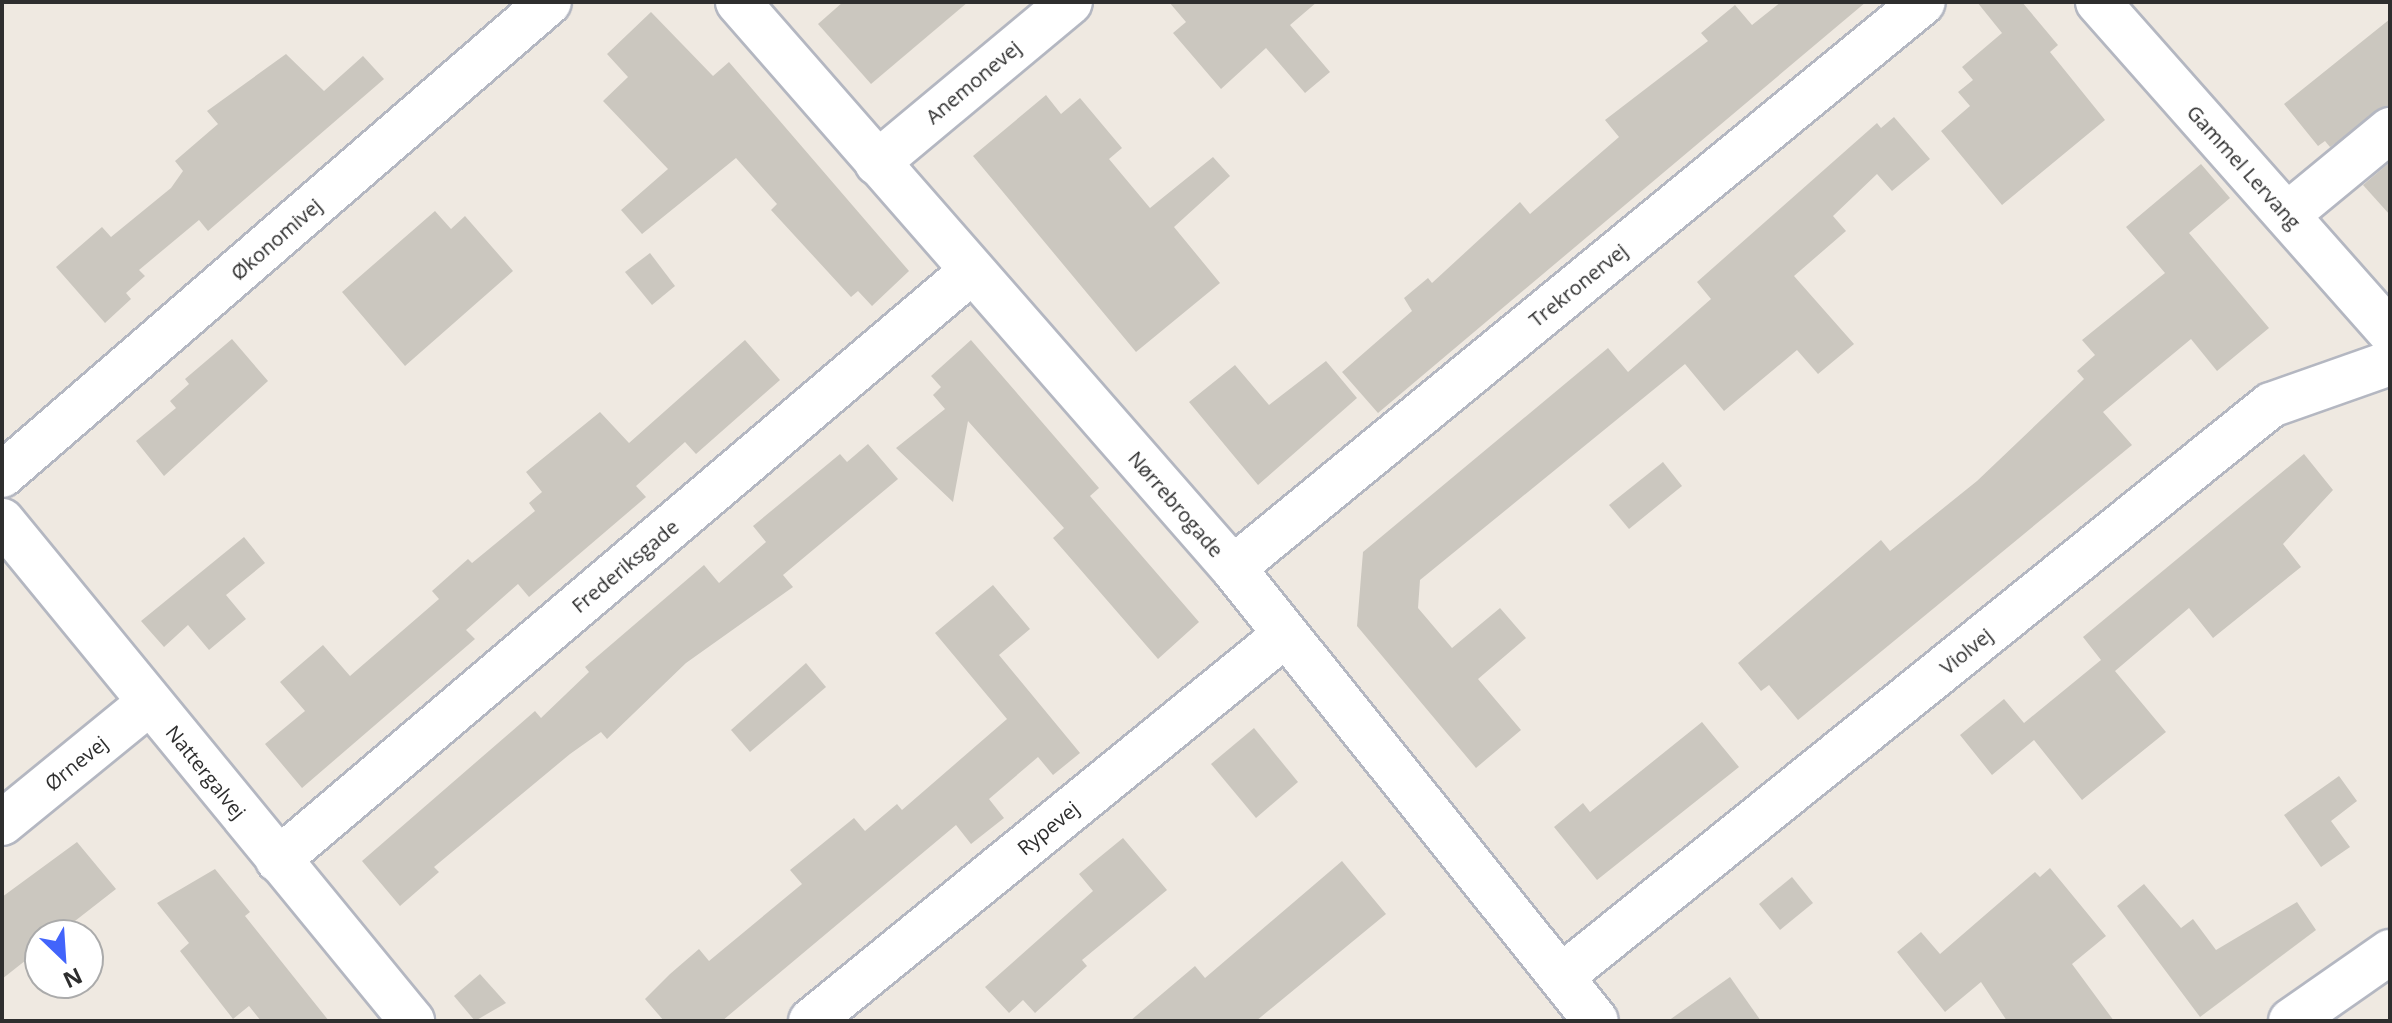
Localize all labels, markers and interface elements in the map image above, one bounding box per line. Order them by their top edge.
street label: Anemonevej [921,35,1025,129]
street label: Gammel Lervang [2182,100,2306,234]
street label: Økonomivej [226,193,326,285]
street label: Trekronervej [1524,238,1632,332]
street label: Nørrebrogade [1123,446,1229,562]
street label: Frederiksgade [567,514,683,618]
street label: Violvej [1935,623,1997,679]
street label: Nattergalvej [161,720,251,824]
street label: Ørnevej [40,731,112,795]
street label: Rypevej [1012,796,1084,860]
north arrow [24,919,104,999]
text: N [59,962,88,996]

